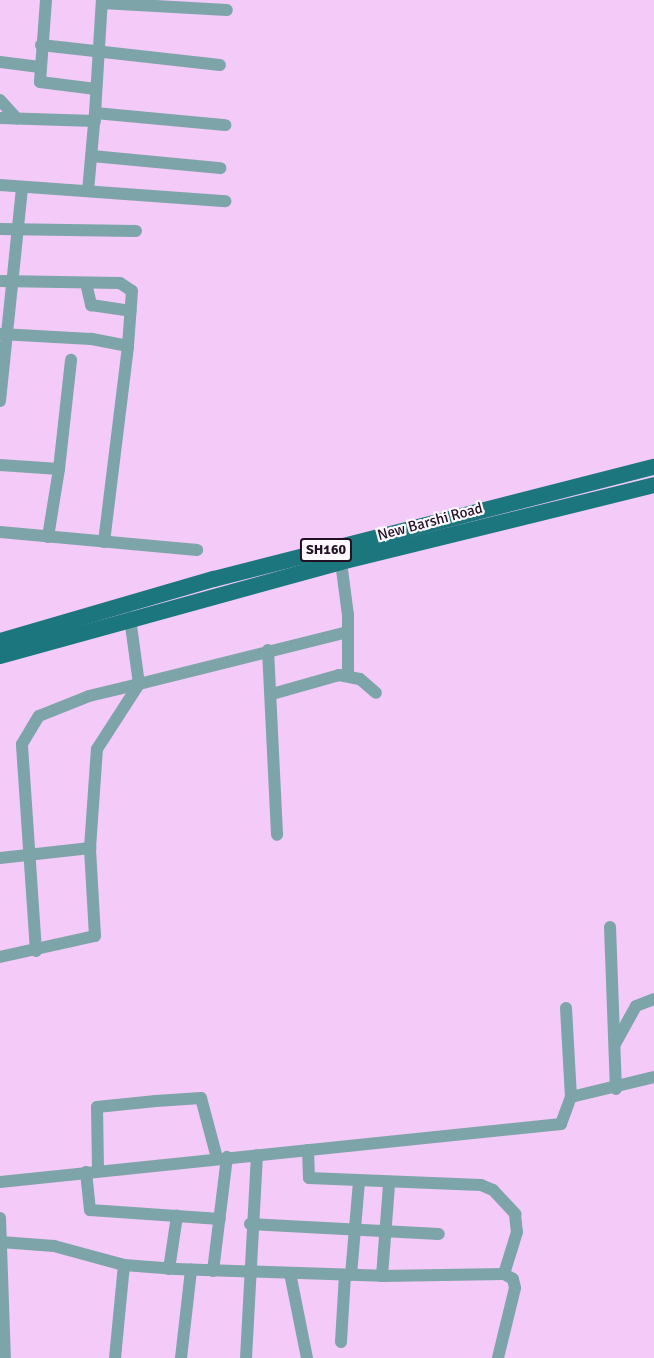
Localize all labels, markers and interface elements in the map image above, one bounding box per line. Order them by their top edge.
street label: New Barshi Road [375,499,485,545]
road number: SH160 [299,539,353,561]

